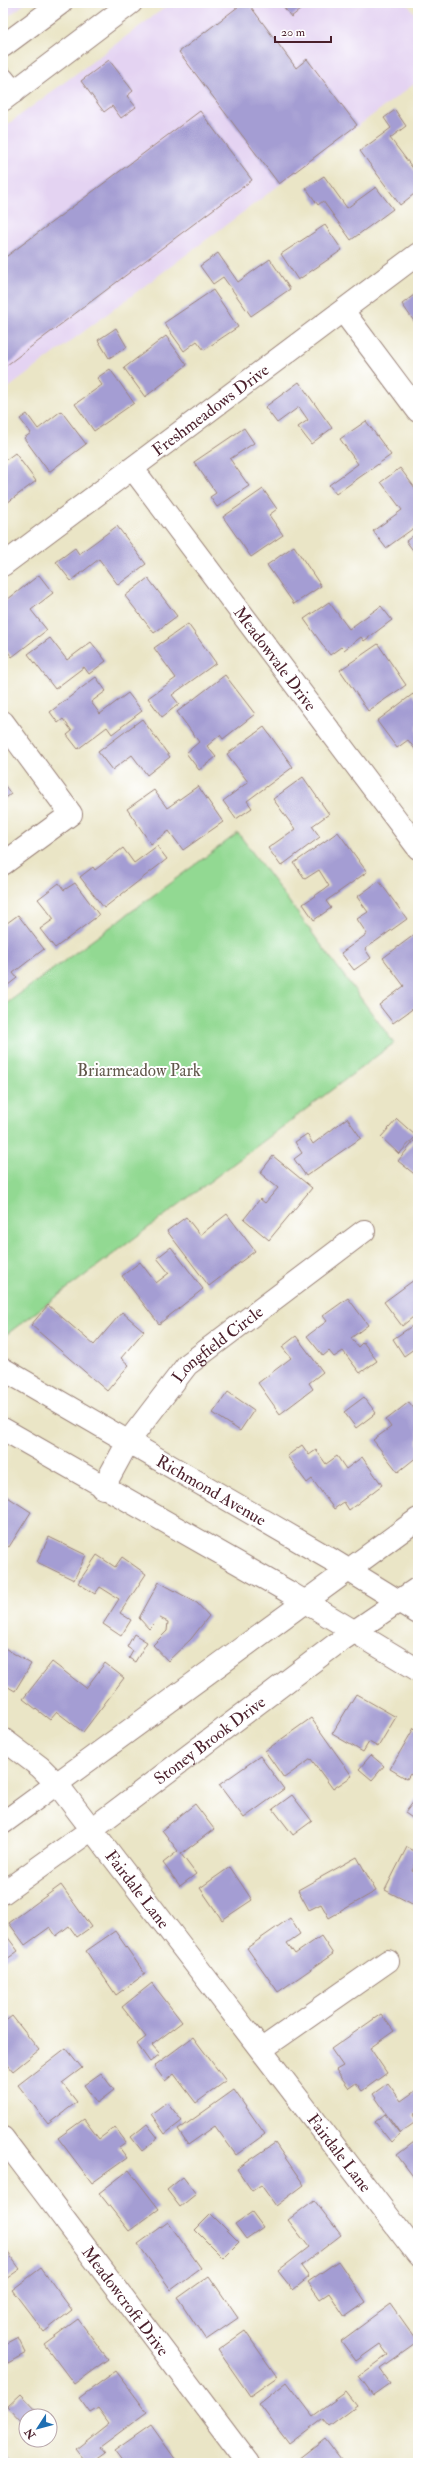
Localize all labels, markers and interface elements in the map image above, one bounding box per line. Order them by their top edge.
scale bar [275,18,331,44]
text: 20 m [281,25,306,40]
street label: Freshmeadows Drive [148,359,273,460]
street label: Meadowvale Drive [229,602,322,715]
park label: Briarmeadow Park [77,1060,201,1081]
street label: Longfield Circle [167,1301,267,1387]
street label: Richmond Avenue [153,1450,270,1530]
street label: Stoney Brook Drive [150,1691,269,1789]
street label: Fairdale Lane [101,1846,174,1933]
street label: Fairdale Lane [303,2109,376,2196]
street label: Meadowcroft Drive [78,2242,174,2360]
north arrow [18,2408,58,2448]
text: N [21,2425,39,2442]

